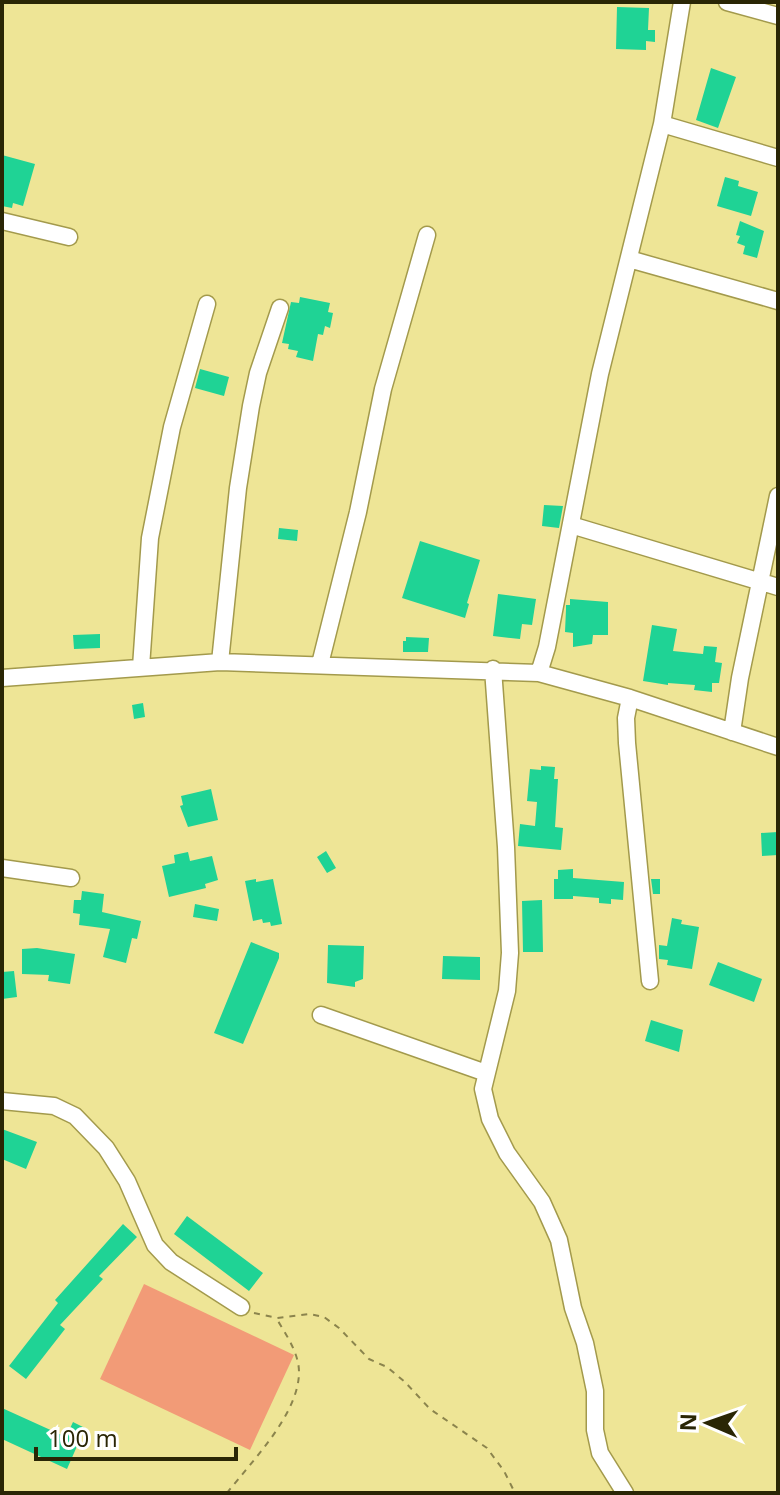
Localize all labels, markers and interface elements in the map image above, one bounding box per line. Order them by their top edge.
north arrow [668,1383,748,1463]
scale bar [36,1411,236,1461]
text: N [672,1413,702,1432]
text: 100 m [48,1421,118,1454]

